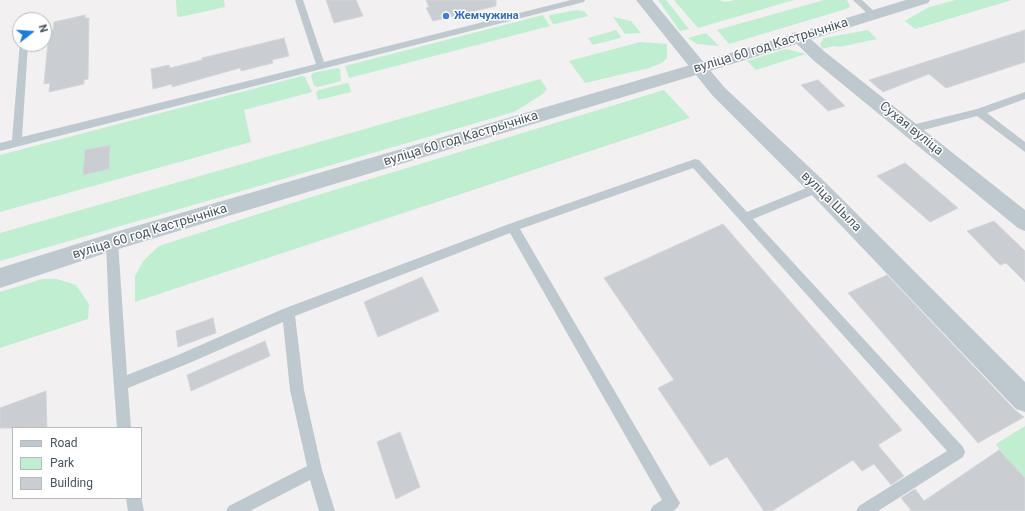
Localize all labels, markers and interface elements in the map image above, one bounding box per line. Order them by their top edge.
place label: Жемчужина [454,9,519,23]
marker: Жемчужина [441,11,451,21]
north arrow [12,12,52,52]
street label: вуліца 60 год Кастрычніка [692,15,850,77]
text: N [36,23,50,34]
street label: Сухая вуліца [876,99,946,159]
street label: вуліца 60 год Кастрычніка [382,108,540,170]
street label: вуліца Шыла [798,169,864,235]
street label: вуліца 60 год Кастрычніка [71,201,229,263]
legend [12,427,142,499]
text: Road [50,436,78,450]
text: Park [50,456,74,470]
text: Building [50,476,93,490]

